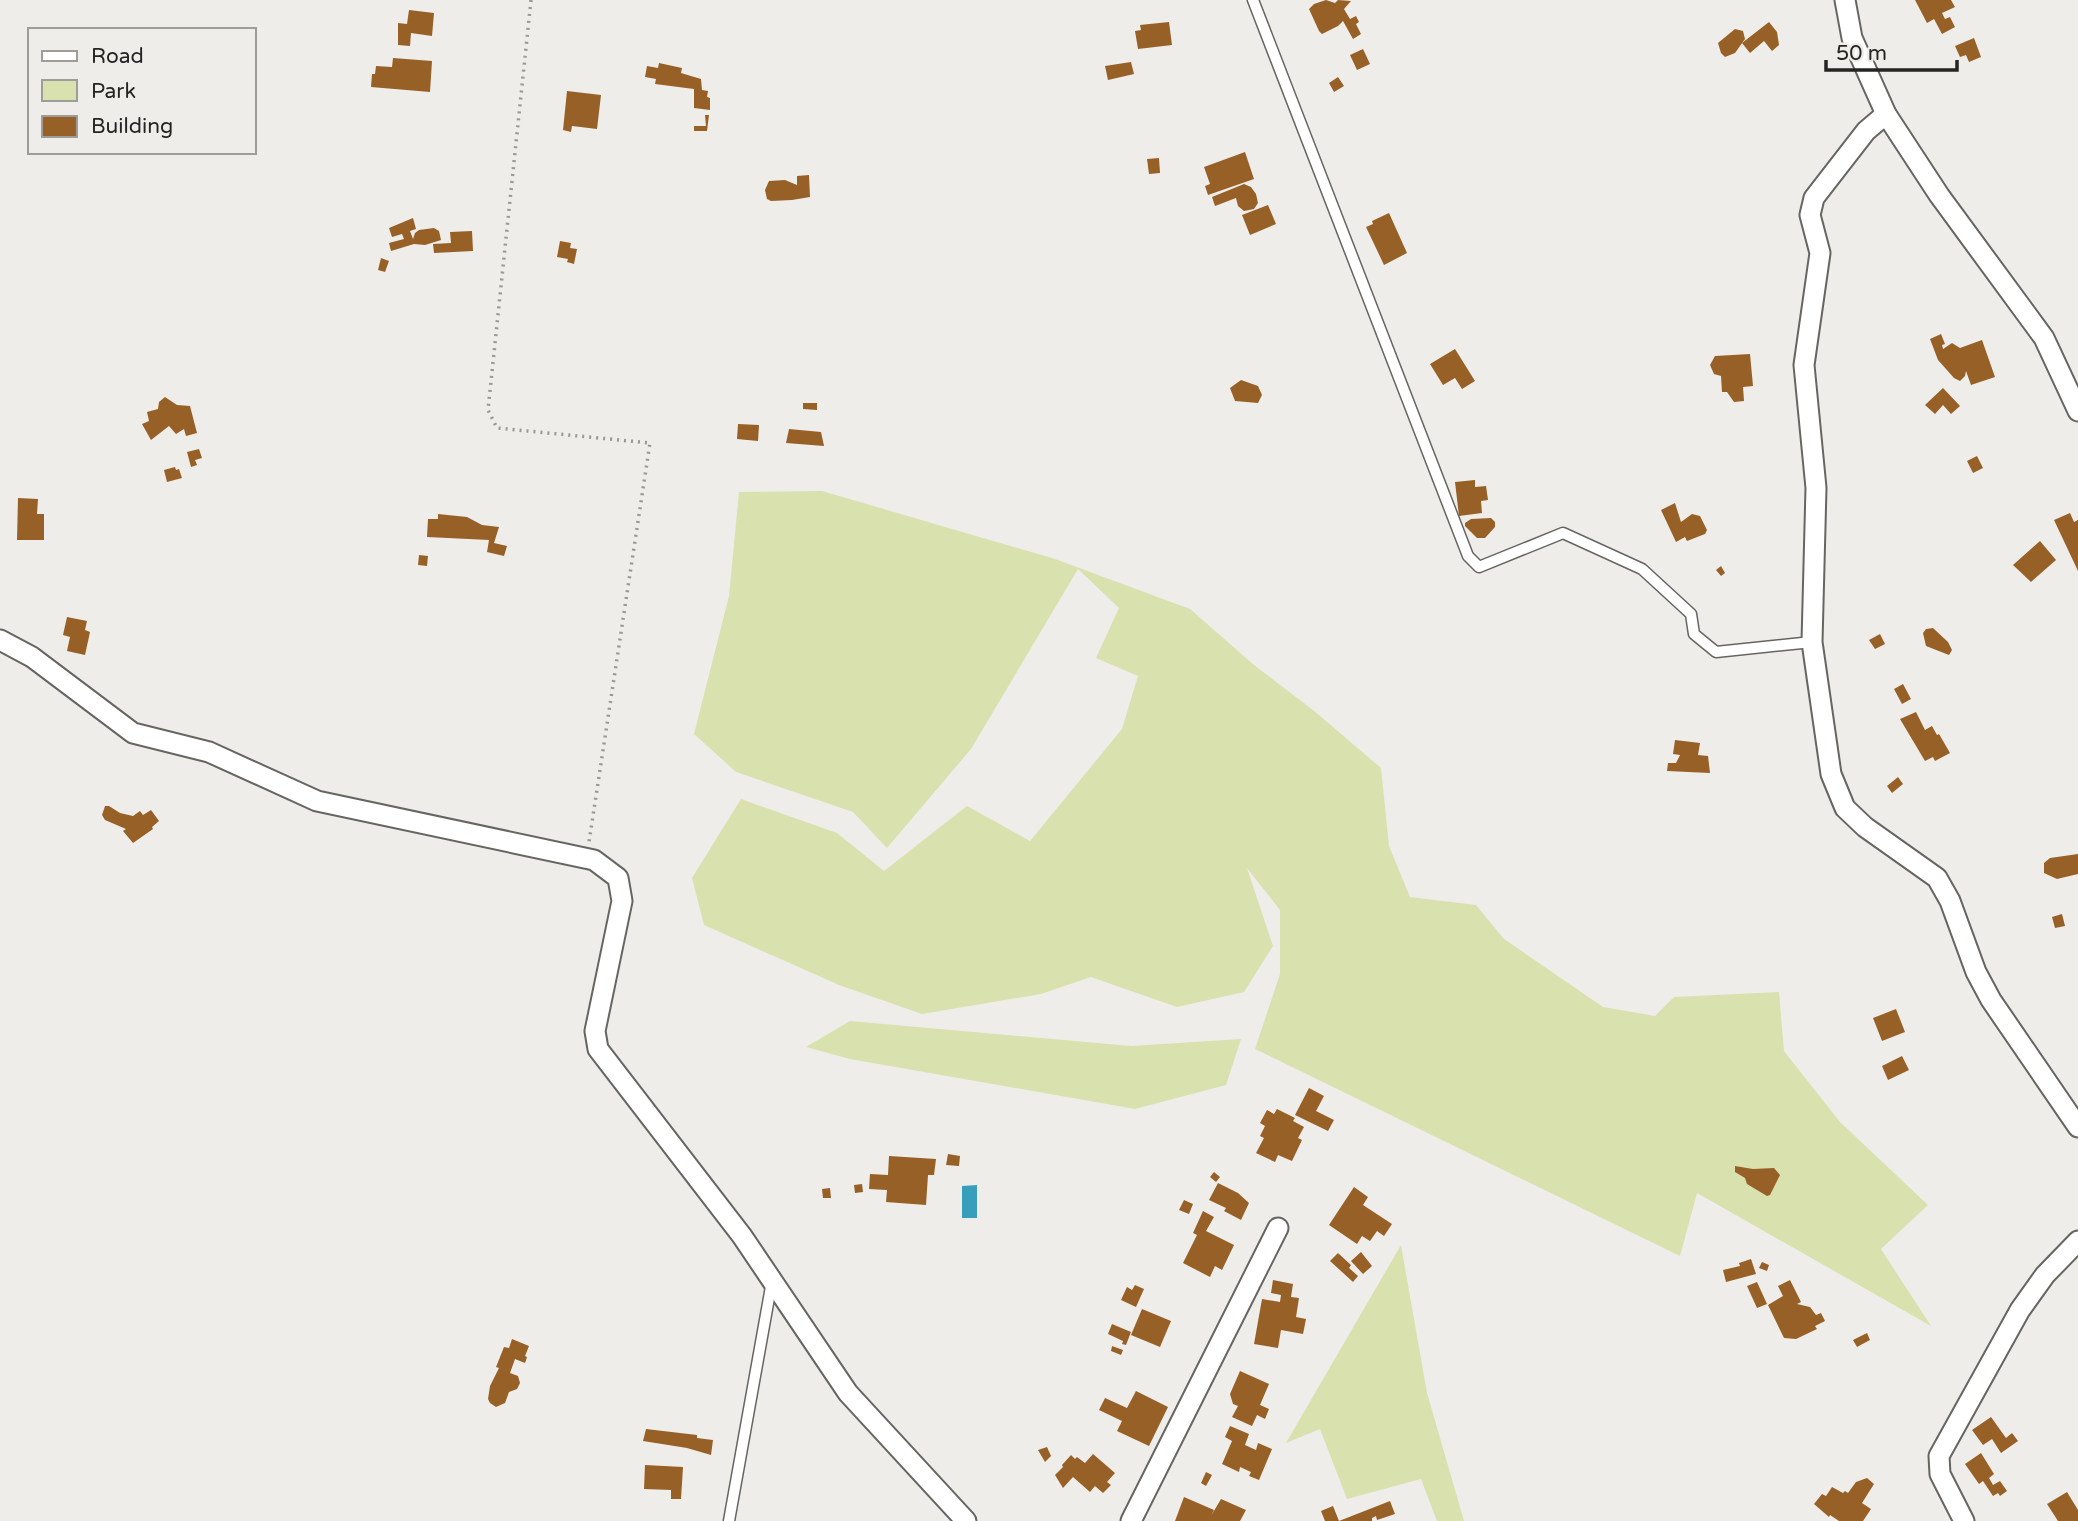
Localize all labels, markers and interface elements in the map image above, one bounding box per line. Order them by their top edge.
legend [28,28,256,154]
scale bar [1826,28,1957,72]
text: 50 m [1836,41,1887,66]
text: Road [91,44,144,69]
text: Park [91,79,136,104]
text: Building [91,114,173,139]

